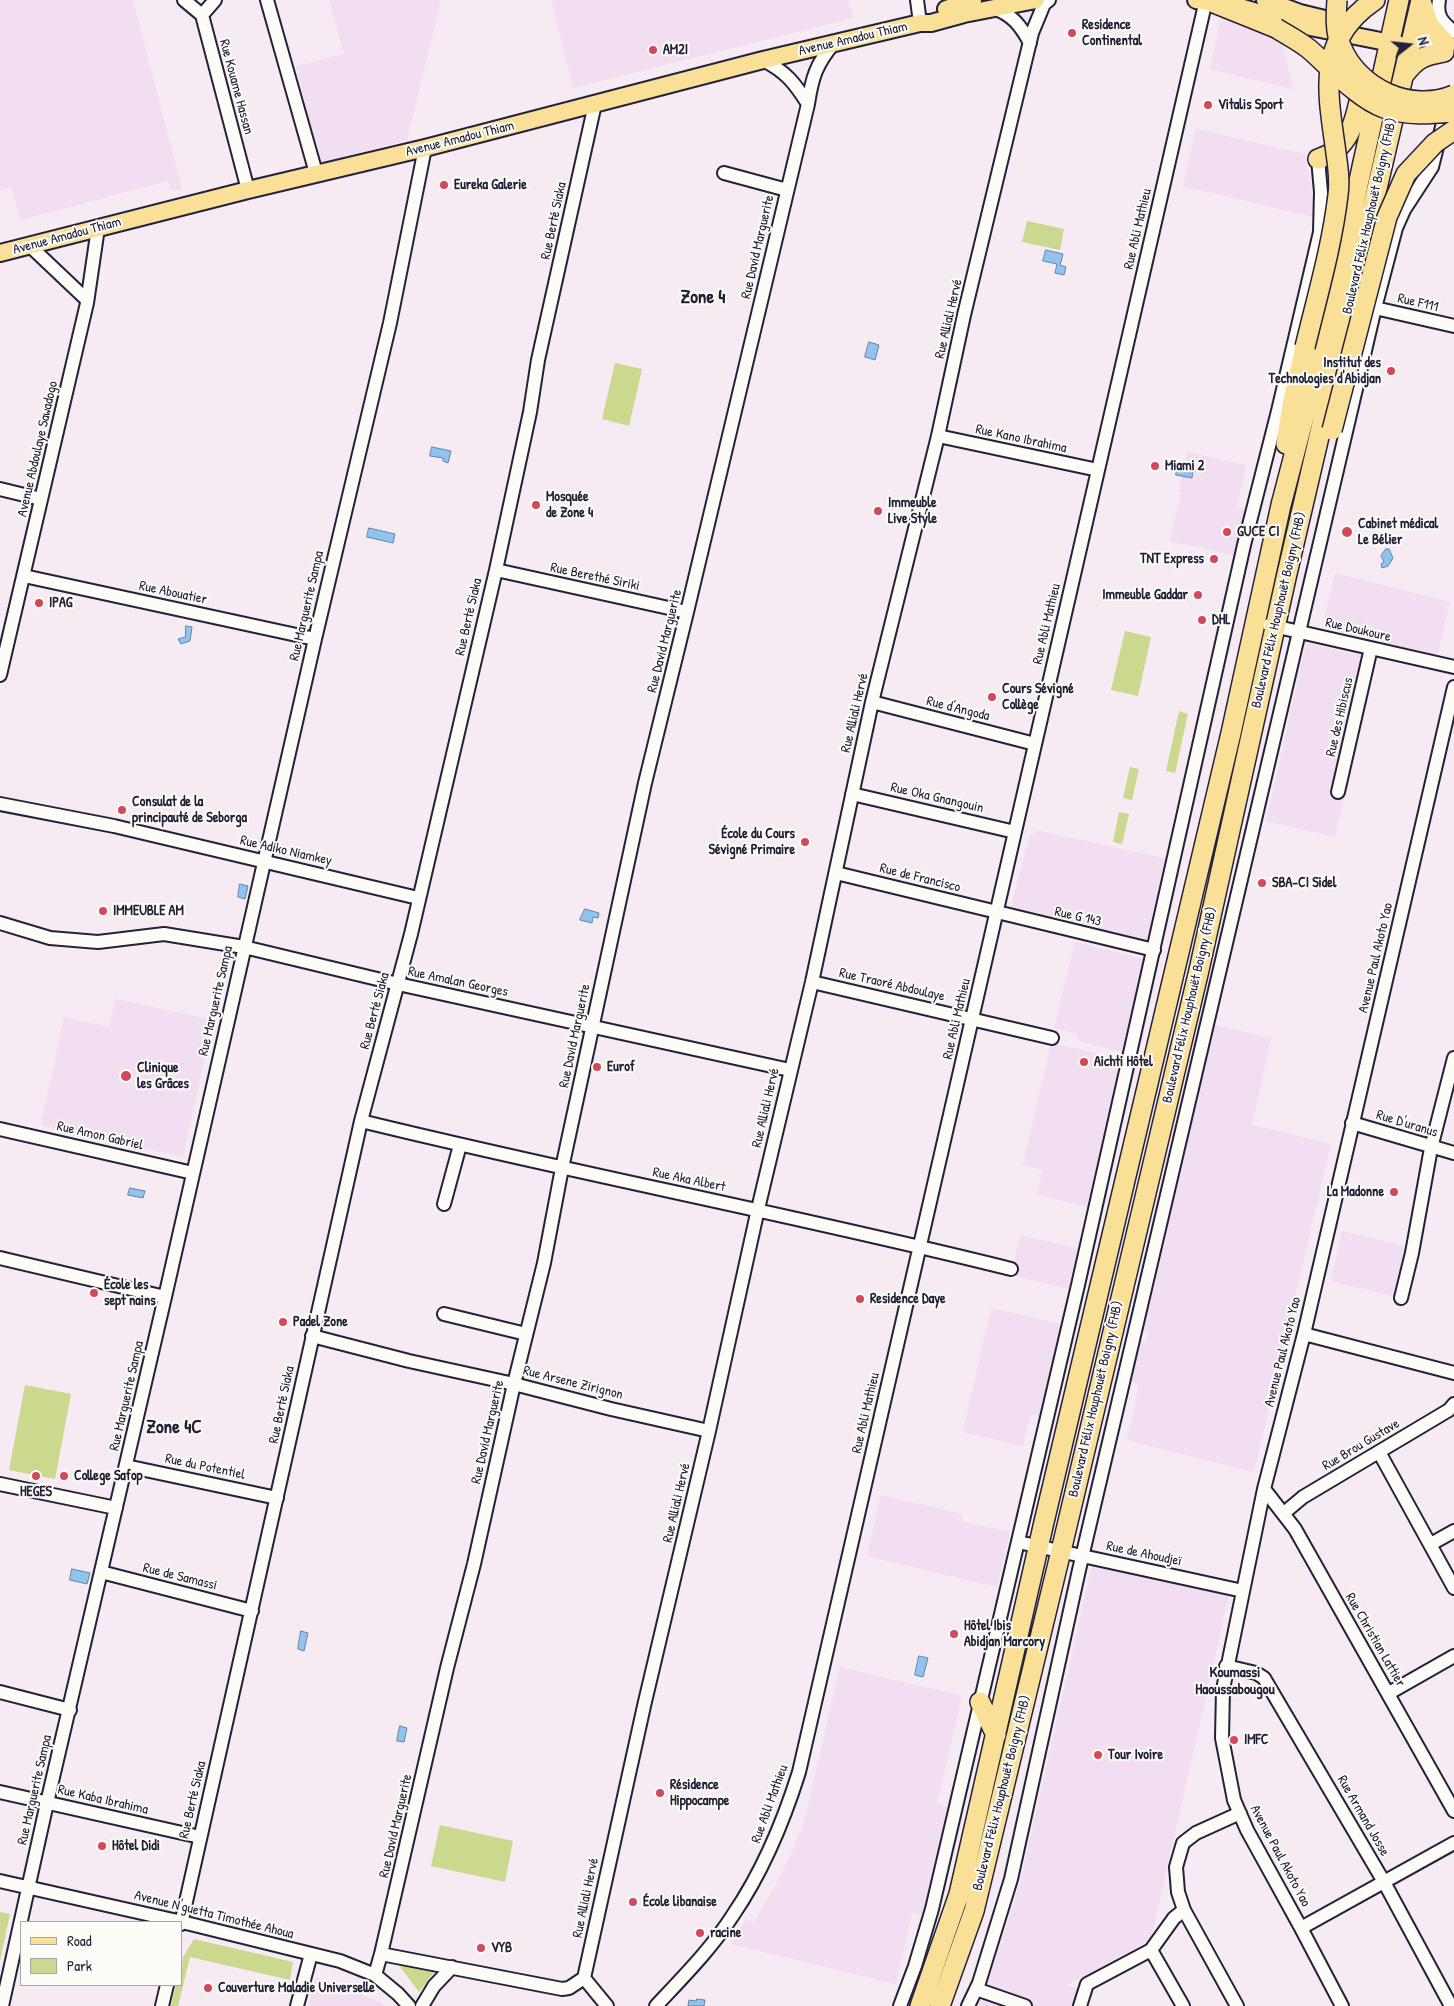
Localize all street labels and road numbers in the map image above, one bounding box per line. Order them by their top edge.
street label: Avenue Amadou Thiam [797,18,909,60]
street label: Rue Kouame Hassan [215,38,257,136]
street label: Boulevard Félix Houphouët Boigny (FHB) [1339,116,1401,316]
street label: Avenue Amadou Thiam [404,117,516,161]
street label: Rue Berté Siaka [538,181,570,261]
street label: Rue Abli Mathieu [1121,187,1155,271]
street label: Rue David Marguerite [738,194,778,300]
street label: Avenue Amadou Thiam [11,214,123,258]
street label: Rue Alliali Hervé [932,278,966,360]
street label: Rue F111 [1396,290,1440,316]
street label: Avenue Abdoulaye Sawadogo [14,379,62,519]
street label: Rue Kano Ibrahima [974,421,1068,457]
street label: Boulevard Félix Houphouët Boigny (FHB) [1248,510,1310,710]
street label: Rue Marguerite Sampa [286,549,328,663]
street label: Rue Berethé Siriki [549,559,641,595]
street label: Rue Berté Siaka [452,577,486,657]
street label: Rue Abouatier [138,578,208,608]
street label: Rue Abli Mathieu [1030,582,1064,666]
street label: Rue David Marguerite [644,588,686,694]
street label: Rue Doukoure [1324,614,1392,646]
street label: Rue Alliali Hervé [838,672,872,754]
street label: Rue des Hibiscus [1323,676,1357,758]
street label: Rue d'Angoda [925,693,991,725]
street label: Rue Oka Gnangouin [889,779,985,817]
street label: Rue Adiko Niamkey [238,832,334,870]
street label: Rue de Francisco [878,860,962,896]
street label: Avenue Paul Akoto Yao [1355,901,1397,1015]
street label: Rue G 143 [1053,903,1103,931]
street label: Boulevard Félix Houphouët Boigny (FHB) [1159,905,1221,1105]
street label: Rue Marguerite Sampa [195,944,237,1058]
street label: Rue Amalan Georges [406,963,510,1001]
street label: Rue Traoré Abdoulaye [837,965,947,1005]
street label: Rue Berté Siaka [357,971,393,1051]
street label: Rue Abli Mathieu [940,977,974,1061]
street label: Rue David Marguerite [556,982,594,1090]
street label: Rue Alliali Hervé [749,1067,783,1149]
street label: Rue D'uranus [1374,1107,1440,1141]
street label: Rue Amon Gabriel [55,1118,145,1154]
street label: Rue Aka Albert [651,1164,727,1196]
street label: Avenue Paul Akoto Yao [1261,1295,1305,1409]
street label: Boulevard Félix Houphouët Boigny (FHB) [1065,1299,1127,1499]
street label: Rue Marguerite Sampa [106,1339,148,1453]
street label: Rue Arsene Zirignon [521,1362,625,1404]
street label: Rue Berté Siaka [266,1365,298,1445]
street label: Rue Abli Mathieu [849,1371,883,1455]
street label: Rue David Marguerite [468,1379,508,1485]
street label: Rue Brou Gustave [1319,1415,1403,1475]
street label: Rue du Potentiel [163,1450,247,1484]
street label: Rue Alliali Hervé [660,1462,694,1544]
street label: Rue de Ahoudjeï [1105,1538,1183,1570]
street label: Rue de Samassi [141,1560,219,1594]
street label: Rue Christian Lattier [1341,1590,1409,1690]
street label: Boulevard Félix Houphouët Boigny (FHB) [970,1694,1034,1892]
street label: Rue Marguerite Sampa [14,1733,56,1847]
street label: Rue Berté Siaka [176,1760,210,1840]
street label: Rue Abli Mathieu [748,1762,792,1846]
street label: Rue David Marguerite [376,1773,416,1879]
street label: Rue Armand Josse [1333,1773,1393,1859]
street label: Rue Kaba Ibrahima [56,1781,150,1819]
street label: Avenue Paul Akoto Yao [1246,1802,1314,1910]
street label: Rue Alliali Hervé [569,1857,603,1939]
street label: Avenue N'guetta Timothée Ahoua [133,1887,295,1943]

